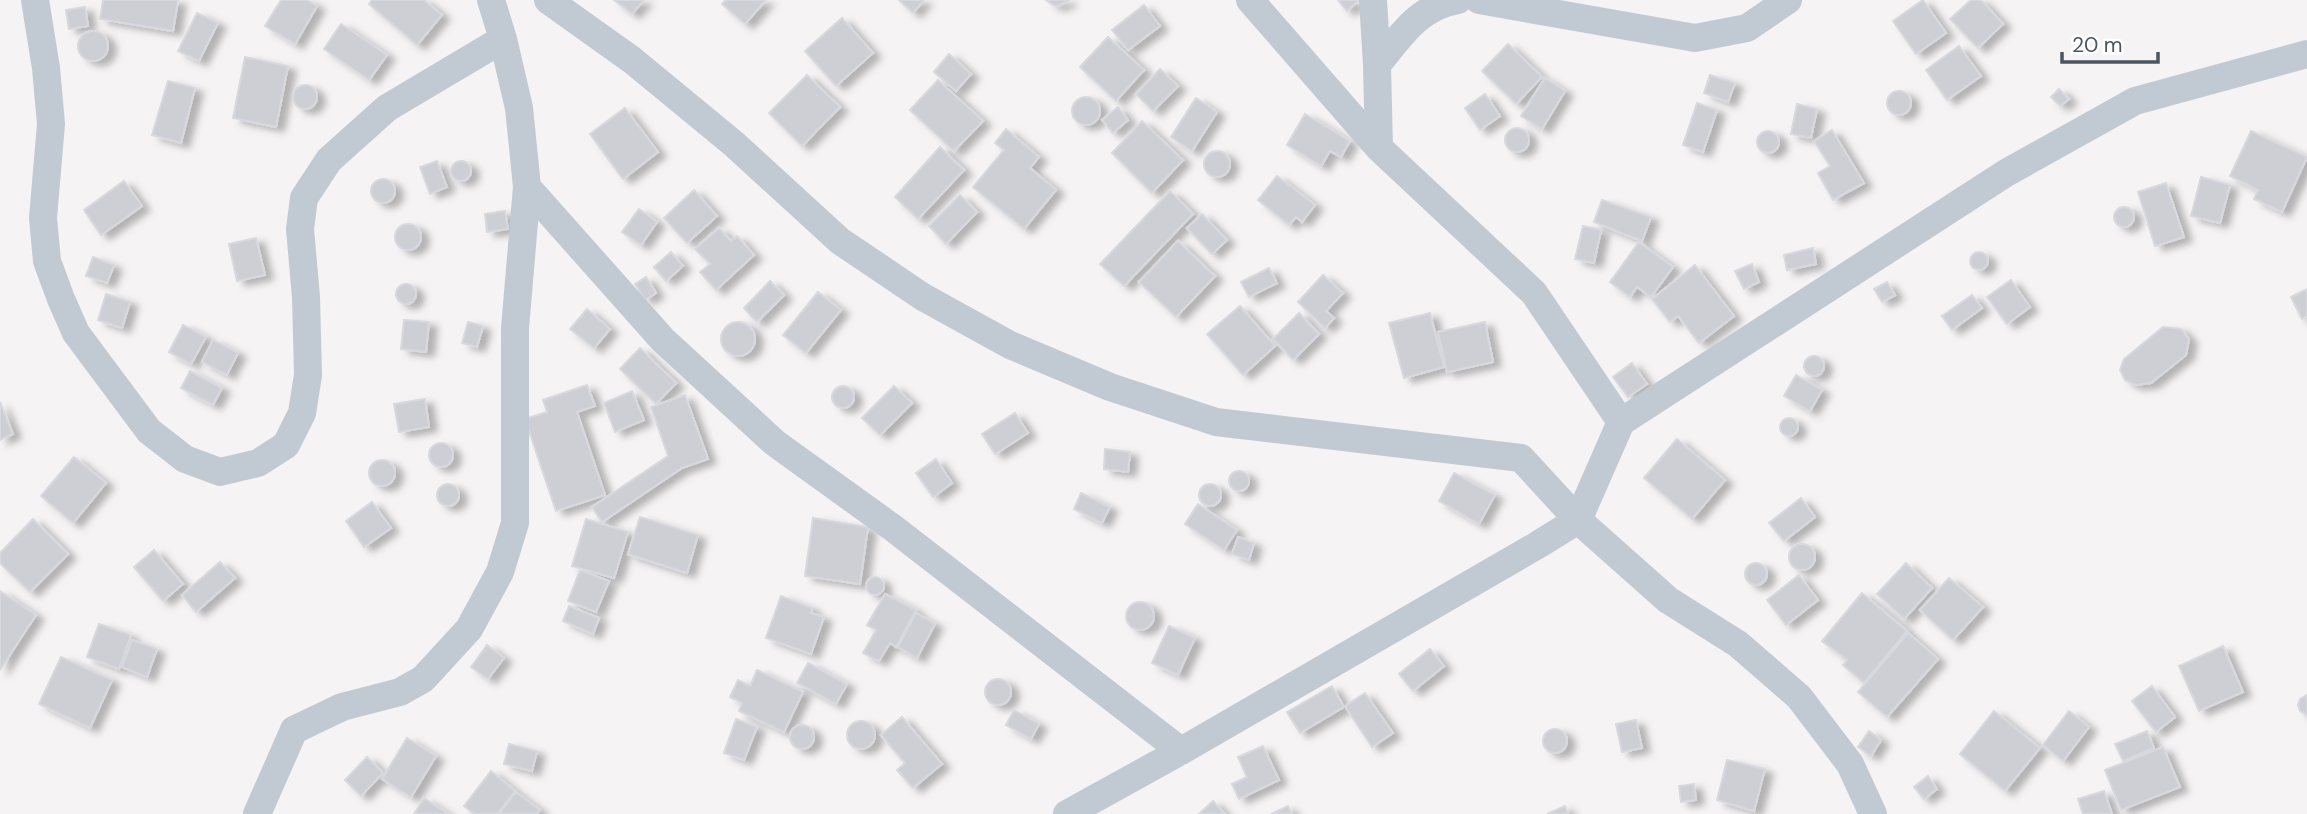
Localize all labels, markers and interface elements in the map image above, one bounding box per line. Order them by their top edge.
scale bar [2062,21,2158,65]
text: 20 m [2072,31,2123,59]

